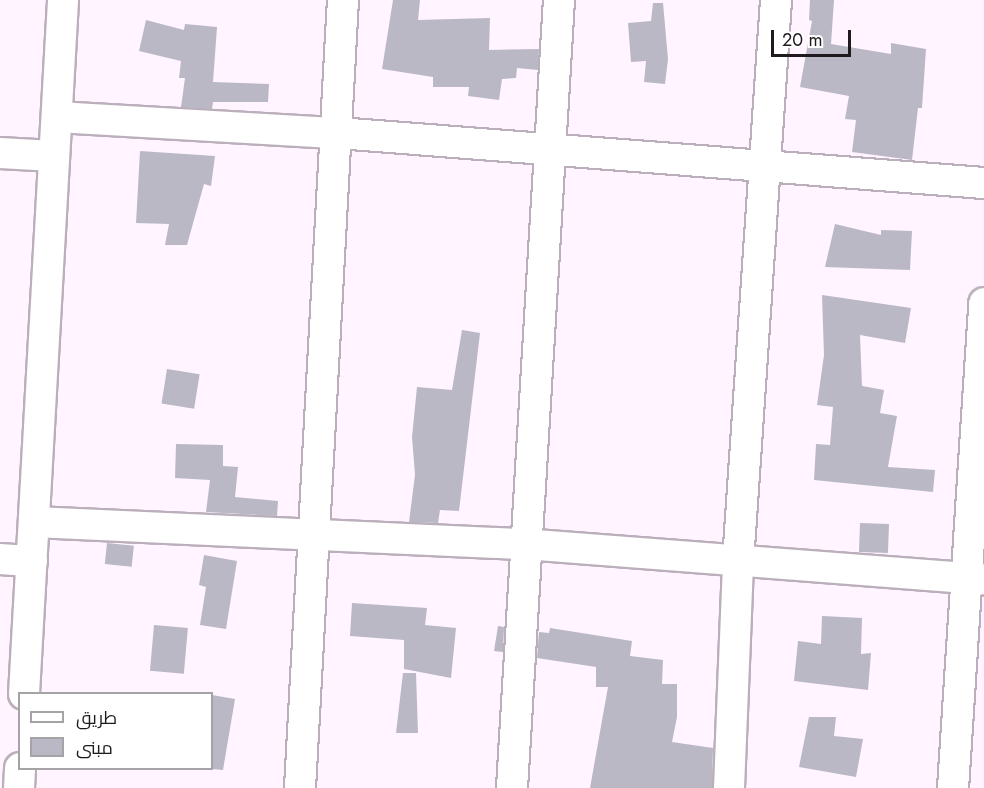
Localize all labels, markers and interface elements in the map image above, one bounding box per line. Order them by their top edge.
scale bar [774,18,854,56]
text: 20 m [782,27,822,53]
legend [18,692,213,770]
text: طريق [76,705,117,731]
text: مبنى [76,735,113,761]

